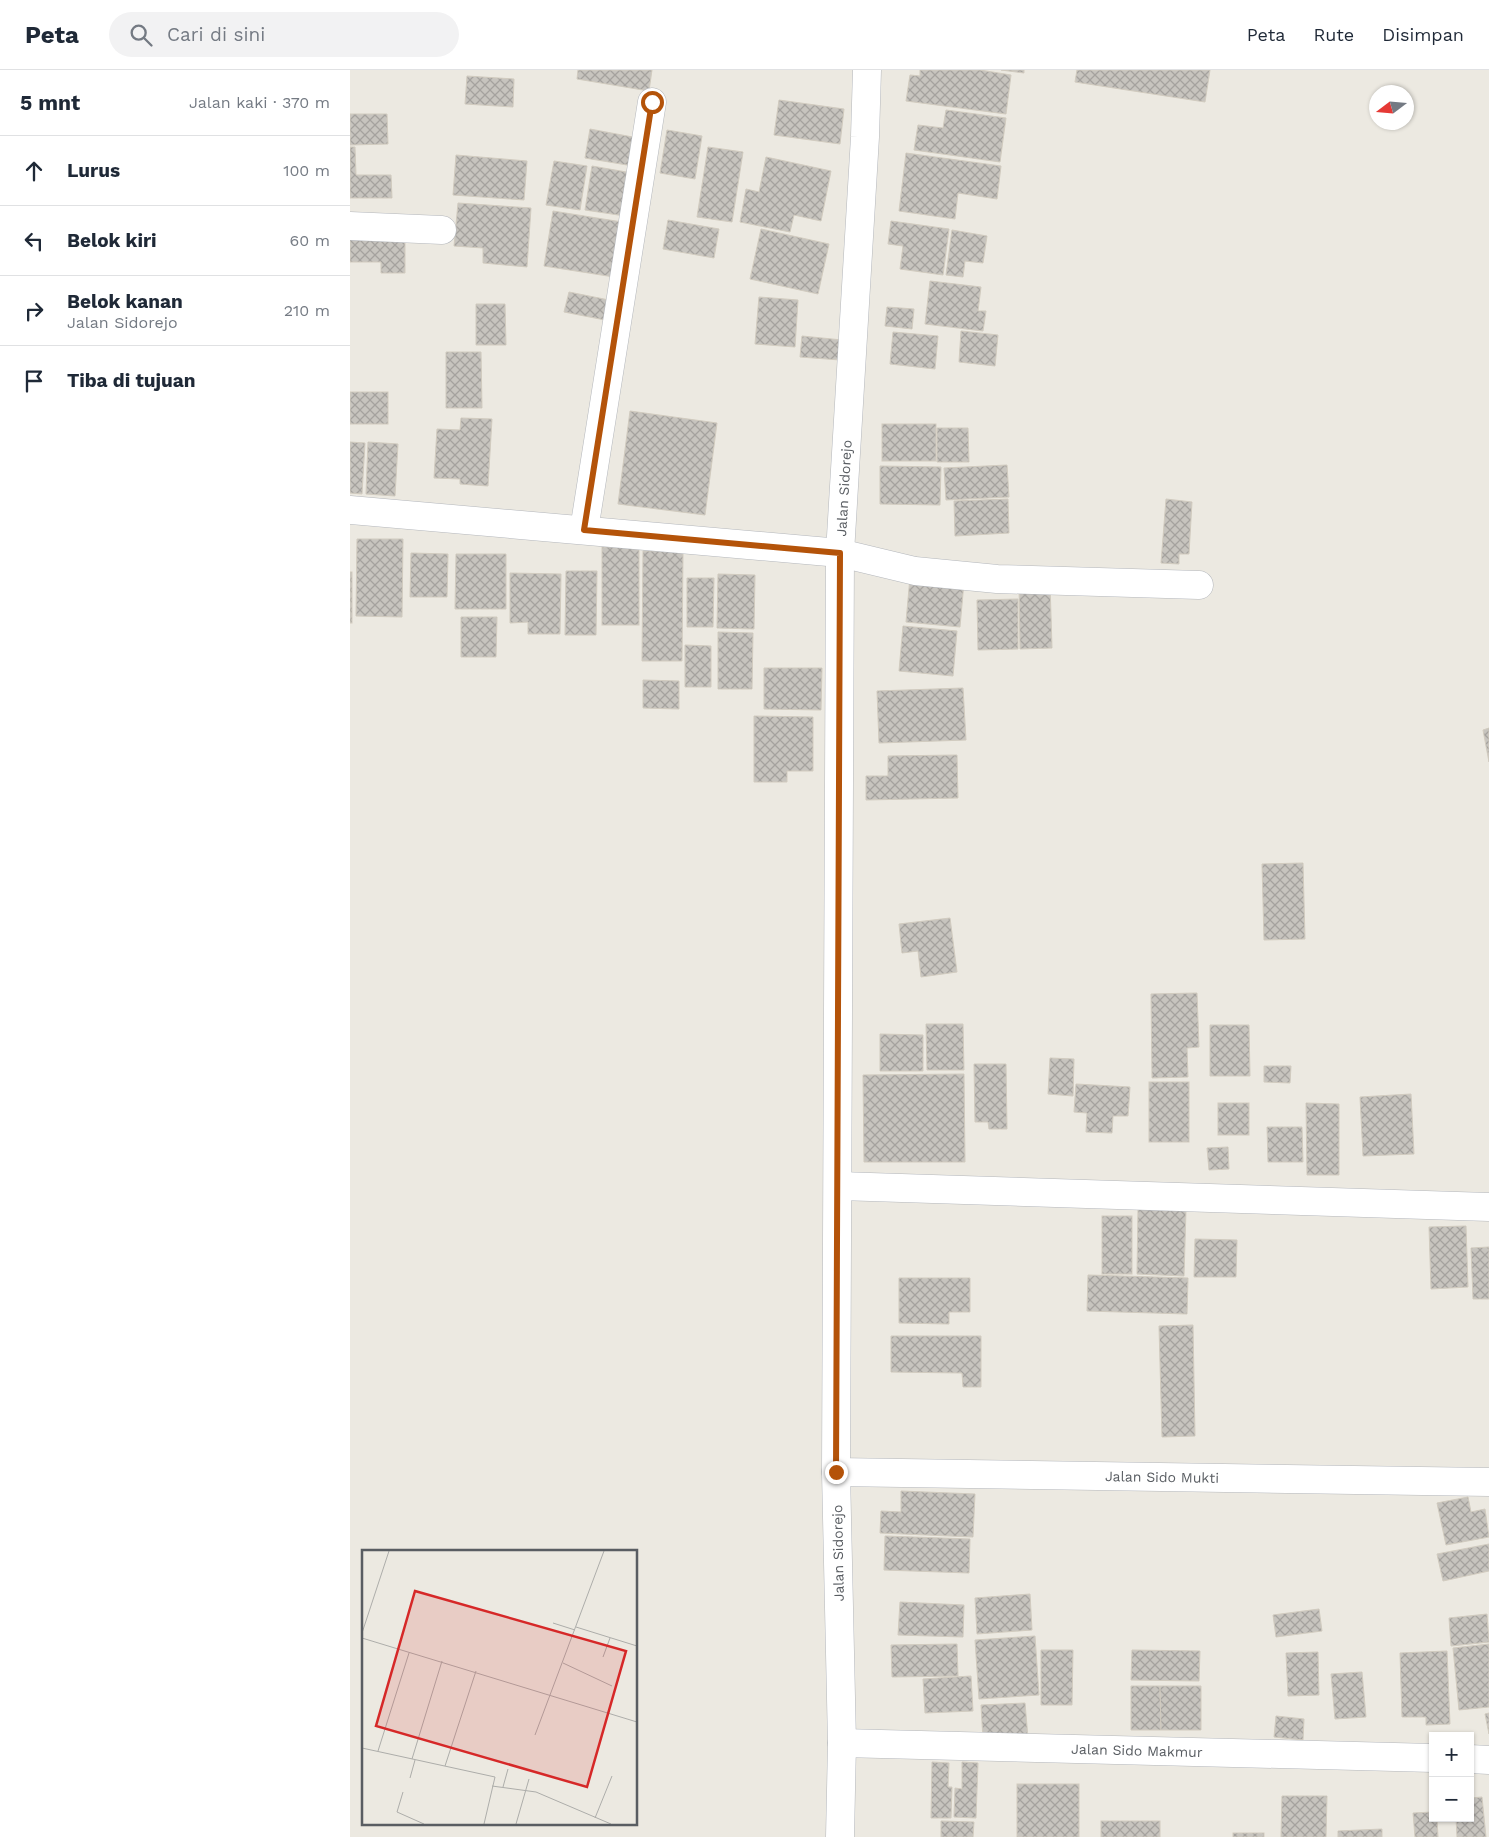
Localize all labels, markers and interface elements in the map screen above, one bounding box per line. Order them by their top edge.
search box [109,12,459,57]
text: Peta [25,21,79,49]
icon: search [127,21,155,49]
text: Cari di sini [167,23,265,46]
text: Peta [1247,24,1285,45]
text: Rute [1313,24,1354,45]
text: Disimpan [1382,24,1464,45]
north arrow [1369,85,1414,130]
text: 5 mnt [20,90,80,115]
route start [641,91,664,114]
text: Jalan kaki · 370 m [189,93,330,112]
icon: ahead [20,157,48,185]
text: Lurus [67,159,120,182]
text: 100 m [283,161,330,180]
icon: left [20,227,48,255]
text: Belok kiri [67,229,157,252]
text: 60 m [290,231,330,250]
text: Belok kanan [67,290,183,313]
icon: right [20,297,48,325]
text: 210 m [284,301,330,320]
text: Jalan Sidorejo [67,313,178,332]
icon: arrive [20,367,48,395]
text: Tiba di tujuan [67,369,196,392]
street label: Jalan Sidorejo [833,439,855,537]
route end [825,1461,848,1484]
street label: Jalan Sido Mukti [1105,1468,1219,1486]
street label: Jalan Sidorejo [829,1504,847,1602]
inset map [362,1550,638,1824]
map controls [1429,1732,1474,1822]
button: + [1429,1732,1474,1777]
street label: Jalan Sido Makmur [1071,1741,1203,1760]
button: − [1429,1777,1474,1822]

